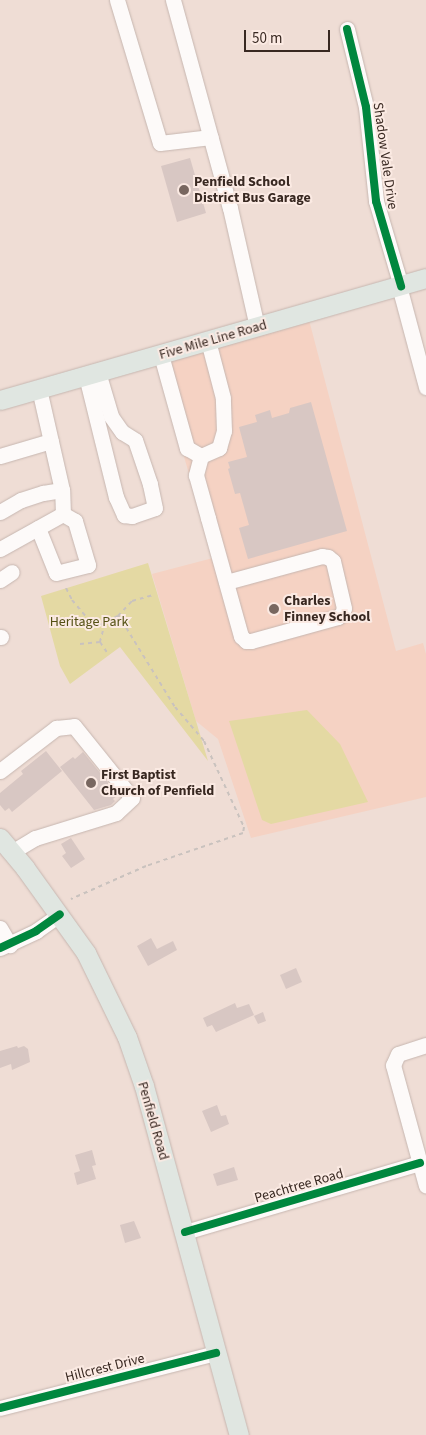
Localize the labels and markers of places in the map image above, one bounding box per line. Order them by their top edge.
place label: Penfield School District Bus Garage [194,174,311,206]
marker: Penfield School District Bus Garage [178,184,190,196]
place label: Charles Finney School [284,593,370,626]
marker: Charles Finney School [268,603,280,615]
place label: First Baptist Church of Penfield [101,767,214,800]
marker: First Baptist Church of Penfield [85,777,97,789]

